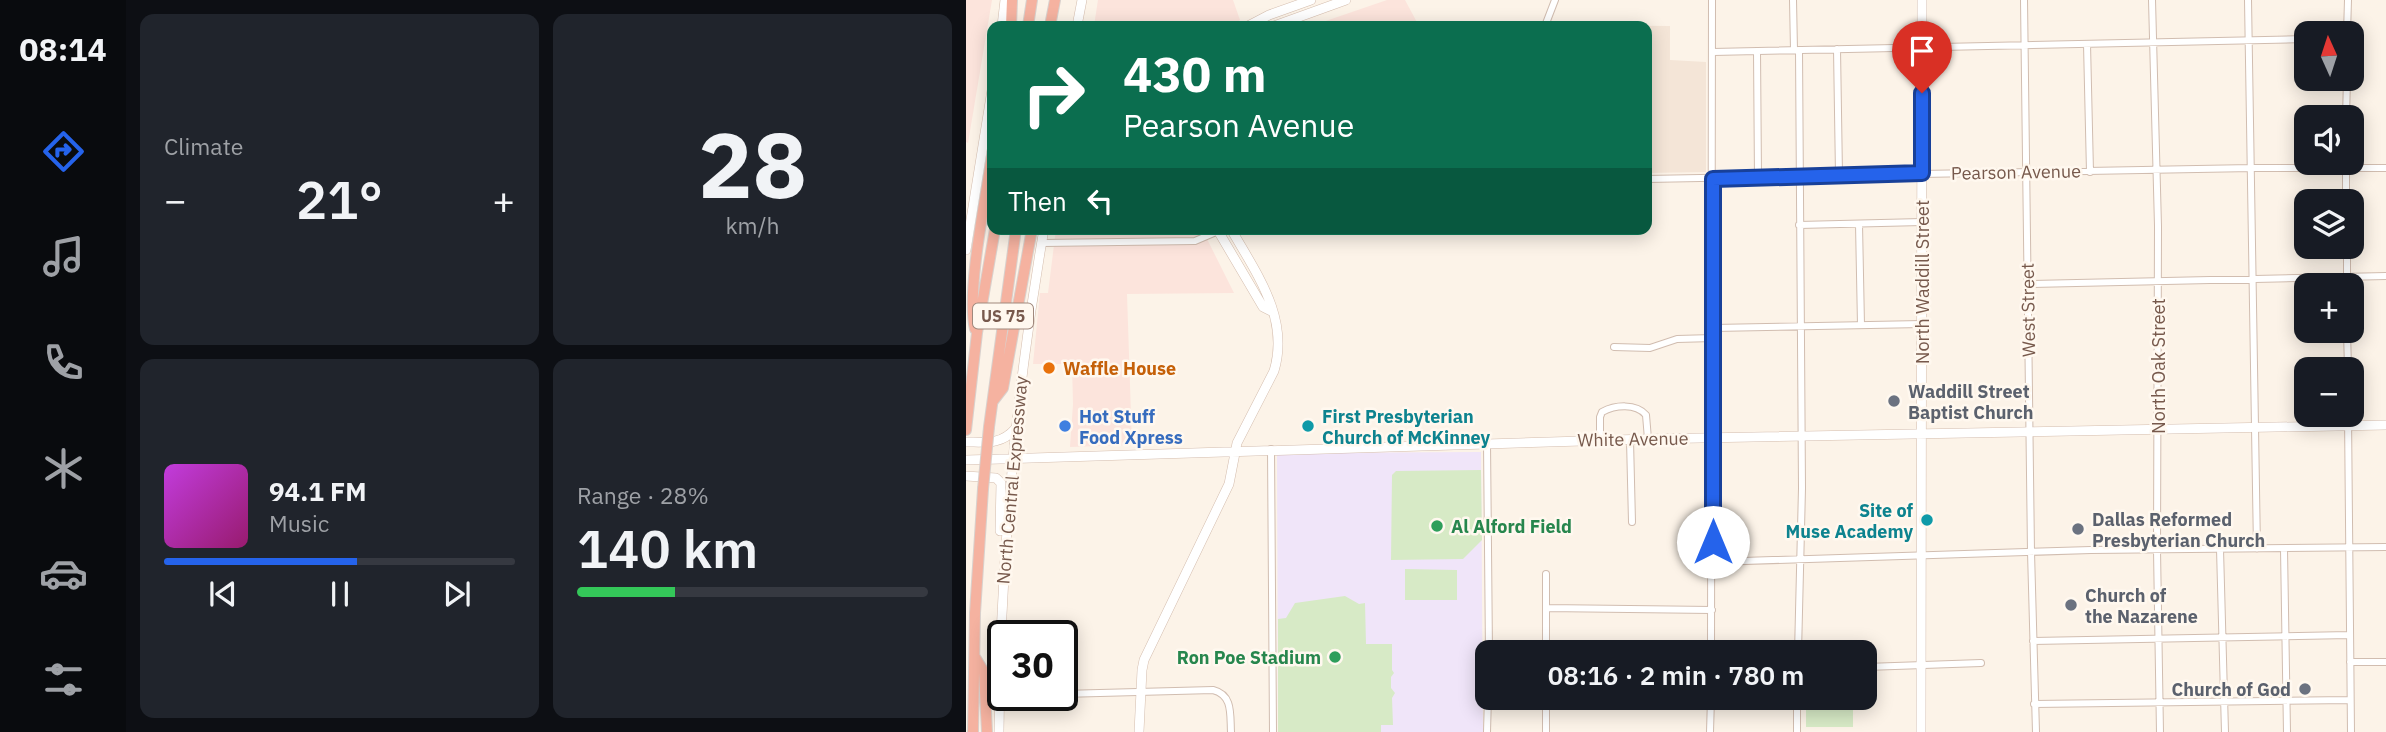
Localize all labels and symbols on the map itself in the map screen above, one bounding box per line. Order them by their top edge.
pin [1892,21,1952,93]
north arrow [2294,21,2364,91]
street label: Pearson Avenue [1951,159,2081,185]
street label: North Waddill Street [1911,200,1934,364]
street label: West Street [2016,263,2040,357]
street label: North Oak Street [2147,298,2170,434]
road number: US 75 [973,304,1033,328]
place label: Waffle House [1063,357,1176,380]
marker: Waffle House [1041,360,1057,376]
street label: North Central Expressway [991,375,1033,585]
place label: Waddill Street Baptist Church [1908,380,2034,424]
marker: Waddill Street Baptist Church [1886,393,1902,409]
place label: Hot Stuff Food Xpress [1079,405,1183,449]
place label: First Presbyterian Church of McKinney [1322,405,1491,449]
marker: Hot Stuff Food Xpress [1057,418,1073,434]
marker: First Presbyterian Church of McKinney [1300,418,1316,434]
street label: White Avenue [1577,427,1689,451]
place label: Site of Muse Academy [1786,499,1914,543]
position arrow [1676,505,1750,579]
place label: Dallas Reformed Presbyterian Church [2092,508,2265,552]
marker: Site of Muse Academy [1919,512,1935,528]
place label: Al Alford Field [1451,515,1572,538]
marker: Al Alford Field [1429,518,1445,534]
marker: Dallas Reformed Presbyterian Church [2070,521,2086,537]
place label: Church of the Nazarene [2085,584,2198,628]
marker: Church of the Nazarene [2063,597,2079,613]
speed limit sign: 30 [987,620,1078,711]
place label: Ron Poe Stadium [1177,646,1321,669]
marker: Ron Poe Stadium [1327,649,1343,665]
place label: Church of God [2172,678,2291,701]
marker: Church of God [2297,681,2313,697]

